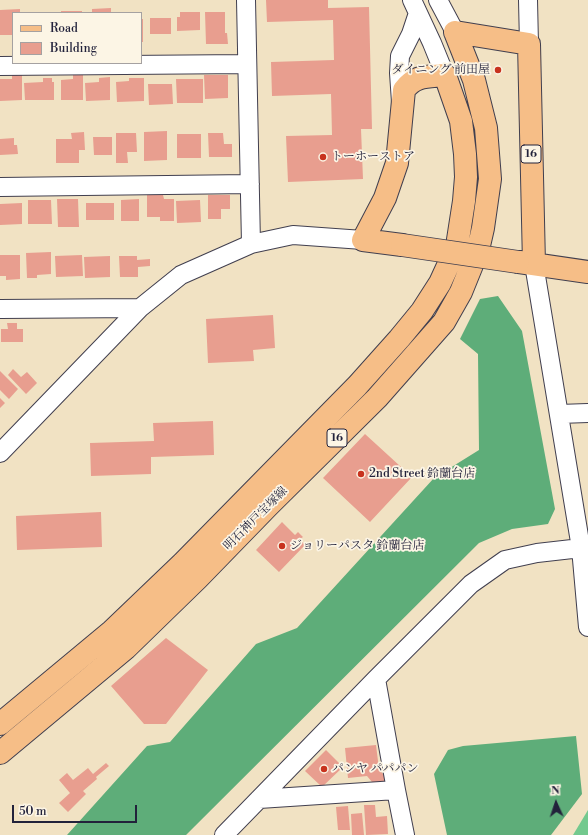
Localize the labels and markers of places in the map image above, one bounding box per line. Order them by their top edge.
place label: ダイニング 前田屋 [392,63,490,77]
marker: ダイニング 前田屋 [493,65,503,75]
place label: トーホーストア [331,150,415,164]
marker: トーホーストア [318,152,328,162]
place label: 2nd Street 鈴蘭台店 [369,467,475,481]
marker: 2nd Street 鈴蘭台店 [356,469,366,479]
place label: ジョリーパスタ 鈴蘭台店 [290,539,424,553]
marker: ジョリーパスタ 鈴蘭台店 [277,541,287,551]
place label: パンヤ パパパン [332,762,418,776]
marker: パンヤ パパパン [319,764,329,774]

